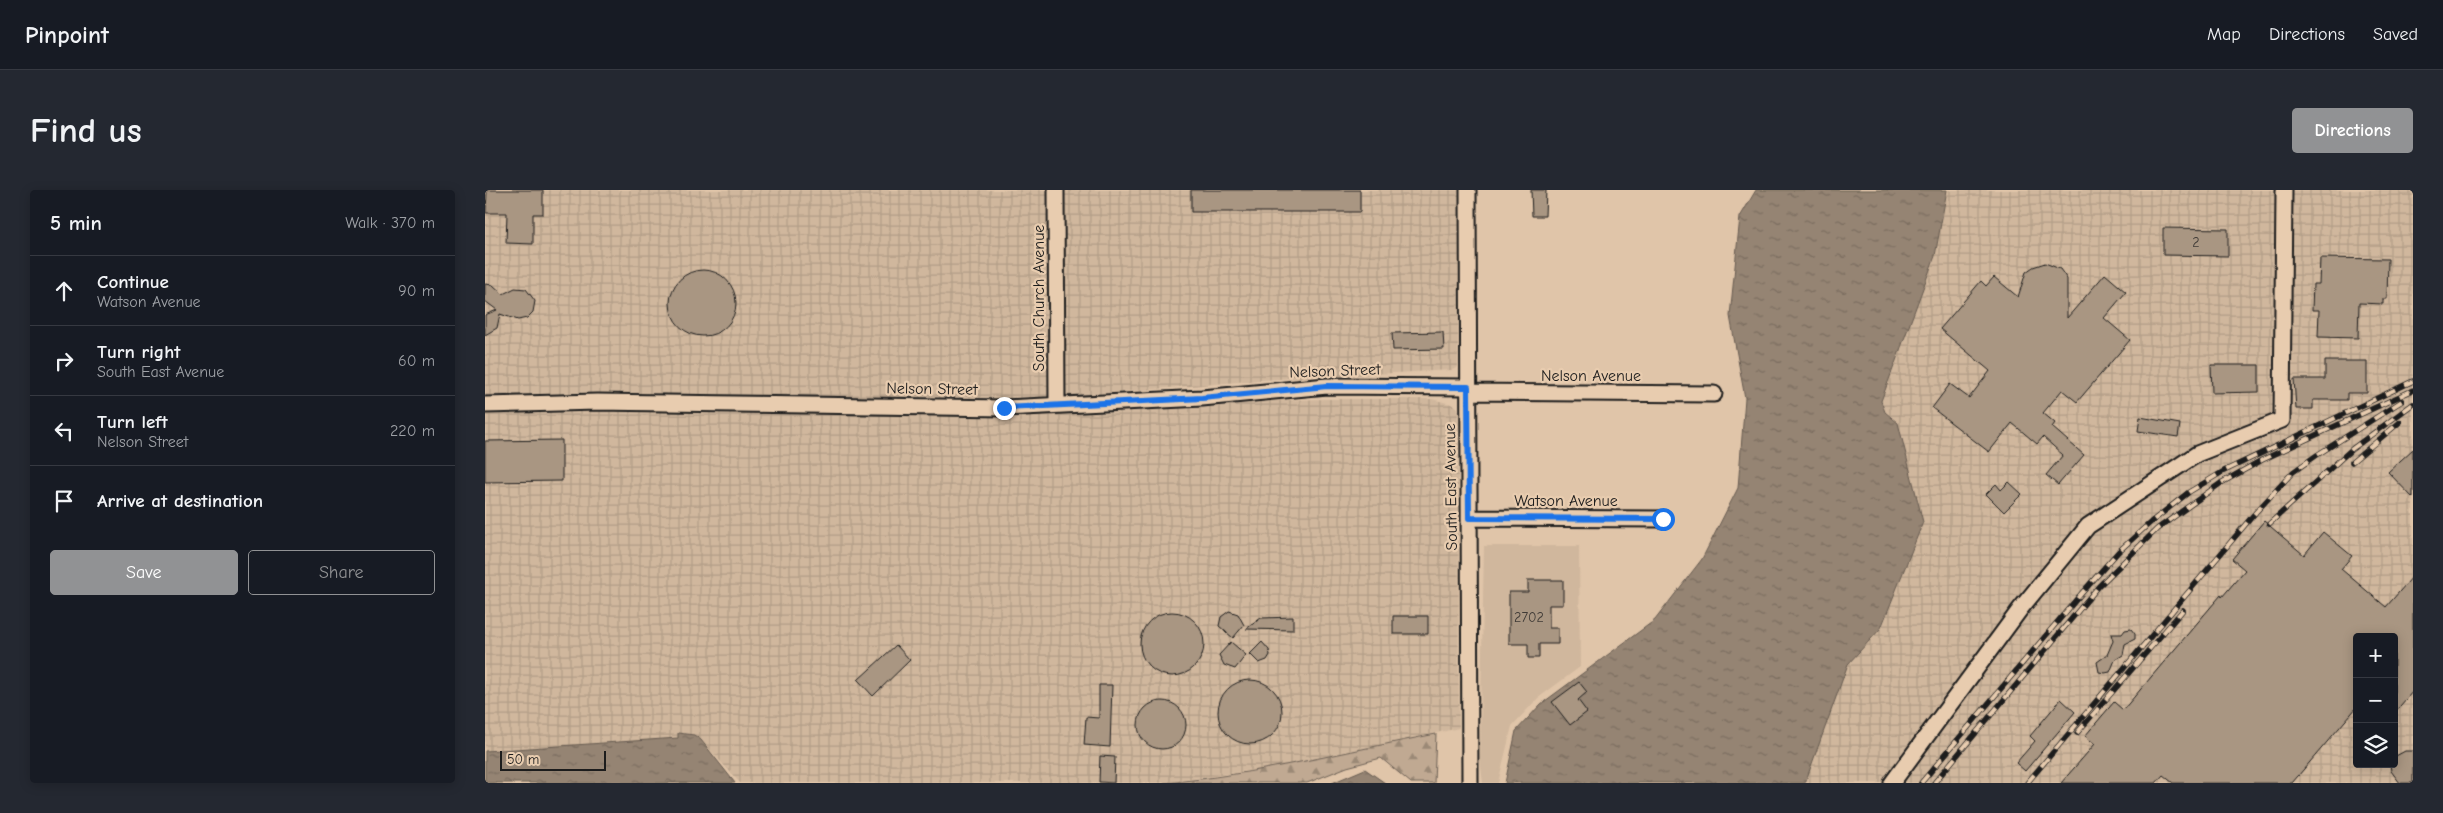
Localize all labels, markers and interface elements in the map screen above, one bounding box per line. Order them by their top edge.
text: Pinpoint [25,21,109,49]
text: Map [2207,24,2241,45]
text: Directions [2269,24,2345,45]
text: Saved [2373,24,2418,45]
button: Directions [2292,108,2413,153]
text: Find us [30,110,142,151]
text: 5 min [50,211,102,235]
text: Walk · 370 m [345,214,435,232]
street label: South Church Avenue [1030,225,1048,371]
house number: 2 [2192,234,2200,251]
text: Continue [97,271,169,293]
icon: ahead [50,277,78,305]
text: 90 m [398,282,435,300]
text: Watson Avenue [97,293,201,311]
text: Turn right [97,341,181,363]
icon: right [50,347,78,375]
text: 60 m [398,352,435,370]
street label: Nelson Street [1289,360,1381,382]
text: South East Avenue [97,363,224,381]
street label: Nelson Avenue [1541,367,1641,385]
street label: Nelson Street [886,379,978,399]
route end [993,397,1016,420]
text: Turn left [97,411,168,433]
icon: left [50,417,78,445]
text: 220 m [390,422,435,440]
street label: South East Avenue [1441,423,1461,551]
text: Nelson Street [97,433,188,451]
icon: arrive [50,487,78,515]
text: Arrive at destination [97,490,263,512]
street label: Watson Avenue [1514,492,1618,510]
route start [1652,508,1675,531]
button: Save [50,550,238,595]
button: Share [248,550,435,595]
house number: 2702 [1514,609,1544,626]
map controls [2353,633,2398,768]
button: + [2353,633,2398,678]
button: − [2353,678,2398,723]
button: layers [2353,723,2398,768]
scale bar [500,748,606,771]
text: 50 m [507,751,539,768]

